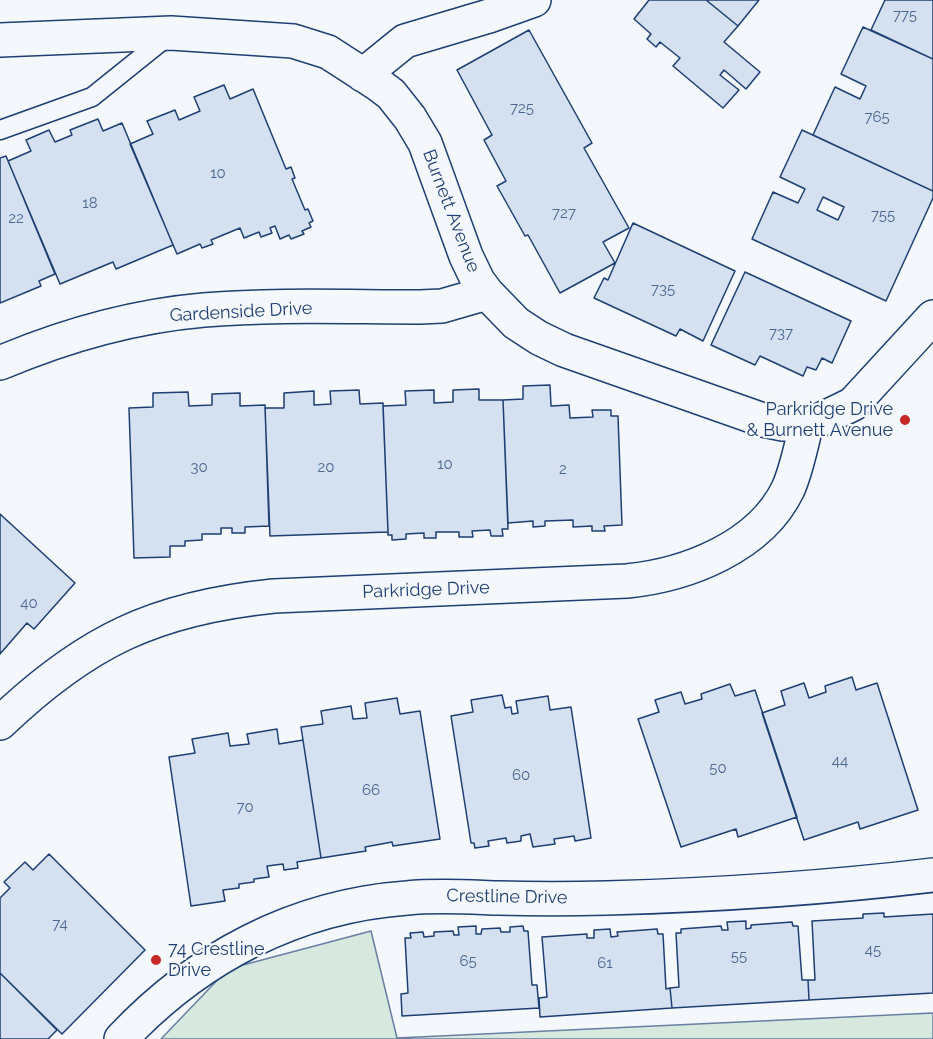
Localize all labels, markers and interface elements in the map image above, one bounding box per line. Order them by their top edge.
house number: 775 [893,6,917,24]
house number: 725 [510,99,534,117]
house number: 765 [864,108,890,126]
street label: Burnett Avenue [418,147,484,275]
house number: 10 [210,164,226,182]
house number: 18 [82,194,98,212]
house number: 727 [552,204,576,222]
house number: 755 [871,206,895,224]
house number: 22 [8,209,24,227]
house number: 735 [651,280,675,298]
street label: Gardenside Drive [169,297,313,327]
house number: 737 [769,324,793,342]
place label: Parkridge Drive & Burnett Avenue [747,399,893,442]
marker: Parkridge Drive & Burnett Avenue [898,413,912,427]
house number: 10 [437,455,453,473]
house number: 30 [190,458,208,476]
house number: 20 [318,458,334,476]
house number: 2 [559,460,567,478]
street label: Parkridge Drive [362,577,490,603]
house number: 40 [20,594,38,612]
house number: 44 [832,752,848,770]
house number: 50 [709,759,727,777]
house number: 60 [512,766,530,784]
house number: 66 [362,781,380,799]
house number: 70 [236,798,254,816]
street label: Crestline Drive [446,885,568,909]
house number: 74 [52,915,68,933]
place label: 74 Crestline Drive [168,939,265,982]
house number: 45 [865,941,881,959]
house number: 55 [731,947,747,965]
house number: 65 [459,952,477,970]
marker: 74 Crestline Drive [149,953,163,967]
house number: 61 [597,954,613,972]

